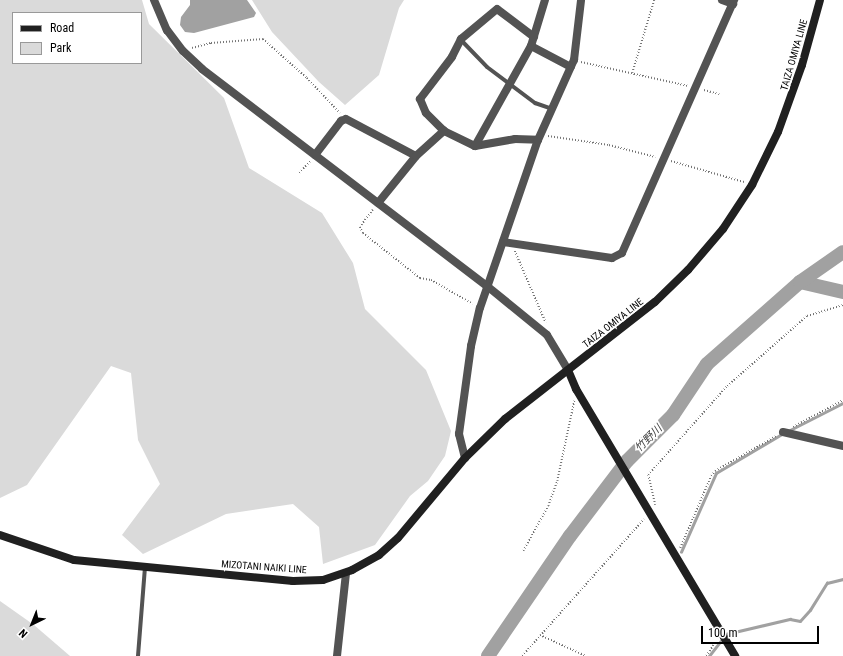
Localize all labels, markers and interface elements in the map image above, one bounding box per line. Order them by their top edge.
legend [12,12,142,64]
street label: TAIZA OMIYA LINE [778,18,810,92]
text: Road [50,21,74,35]
text: Park [50,41,71,55]
street label: TAIZA OMIYA LINE [580,296,646,350]
water label: 竹野川 [633,423,665,455]
street label: MIZOTANI NAIKI LINE [221,558,307,576]
north arrow [12,604,52,644]
scale bar [703,618,821,644]
text: N [17,626,30,640]
text: 100 m [708,626,738,640]

